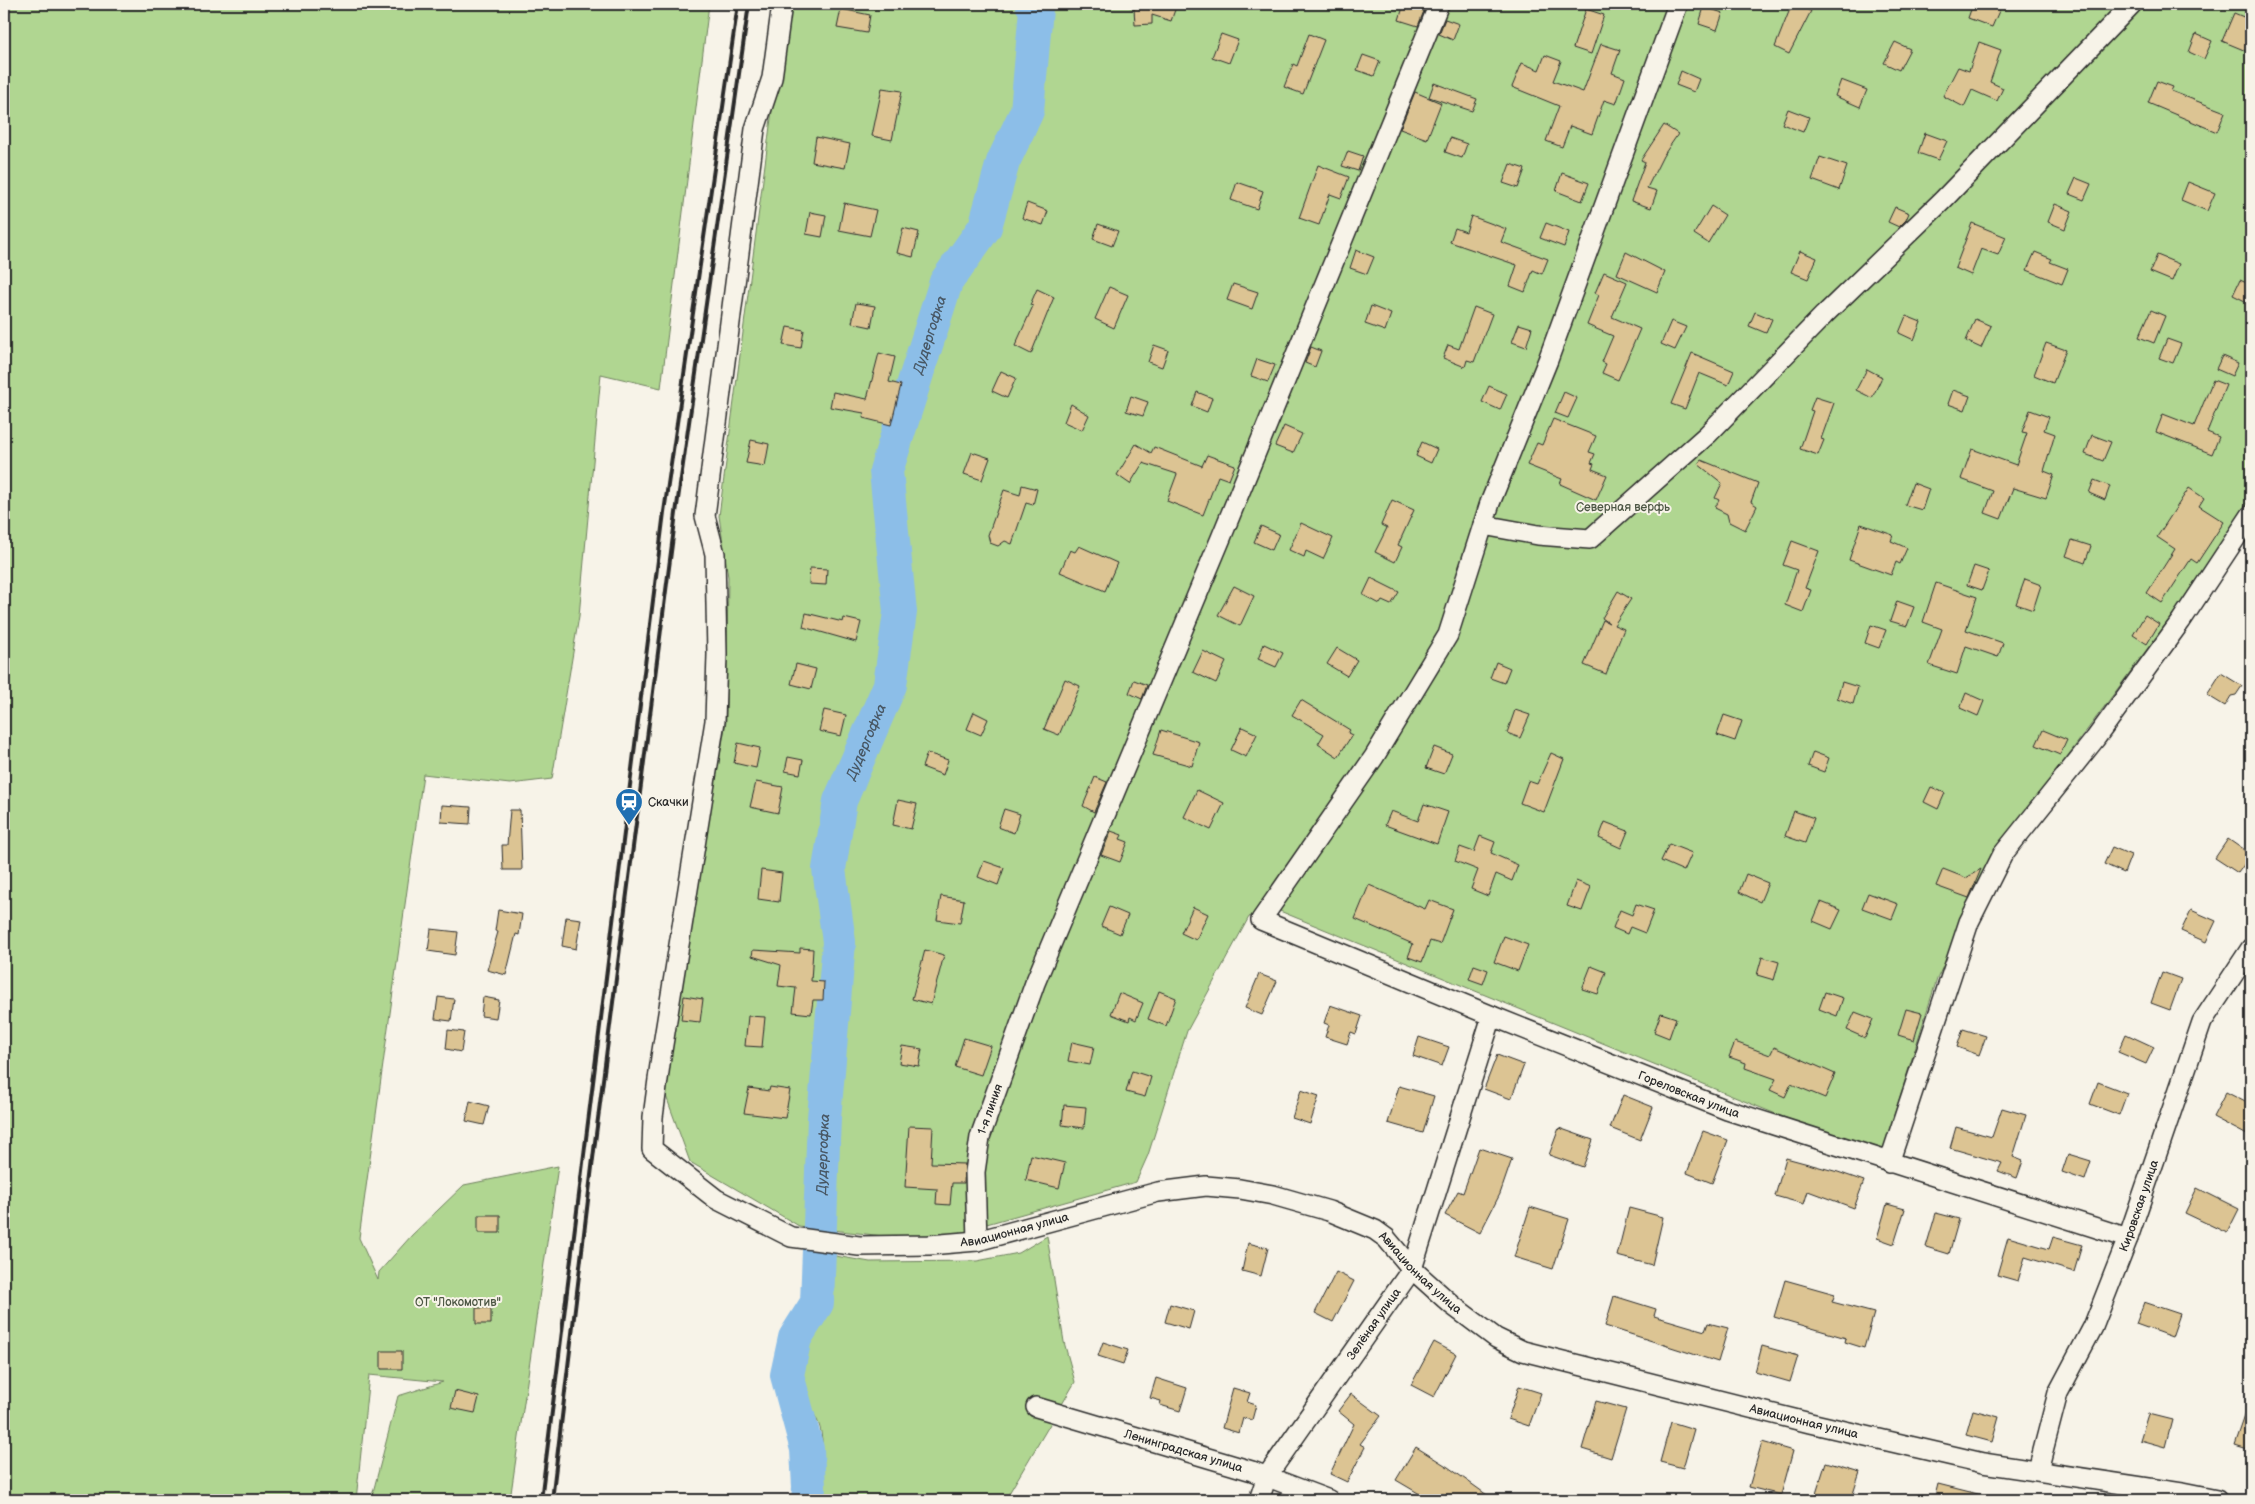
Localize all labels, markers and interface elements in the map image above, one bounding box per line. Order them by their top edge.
water label: Дудергофка [909,294,950,377]
park label: Северная верфь [1576,500,1670,515]
water label: Дудергофка [841,701,889,783]
station icon: Скачки [614,787,644,826]
place label: Скачки [648,795,689,810]
street label: Гореловская улица [1636,1068,1742,1121]
street label: 1-я линия [974,1081,1006,1136]
water label: Дудергофка [813,1113,833,1196]
street label: Кировская улица [2116,1158,2162,1254]
street label: Авиационная улица [959,1209,1070,1250]
street label: Авиационная улица [1375,1227,1465,1317]
street label: Зелёная улица [1343,1285,1404,1363]
park label: ОТ "Локомотив" [415,1295,501,1310]
street label: Авиационная улица [1747,1400,1860,1441]
street label: Ленинградская улица [1122,1426,1245,1475]

